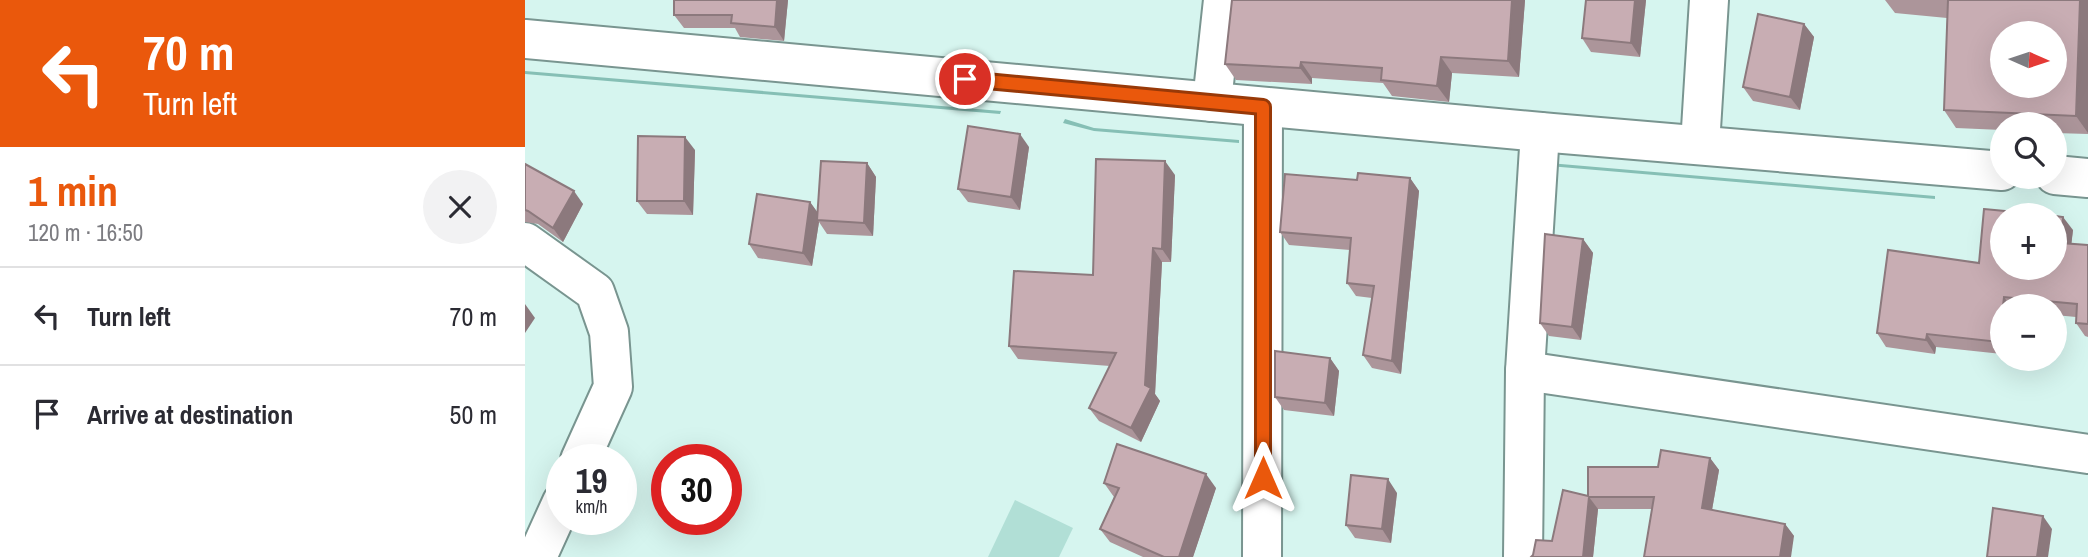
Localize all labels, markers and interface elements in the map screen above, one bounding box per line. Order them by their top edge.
text: 70 m [143,19,235,85]
north arrow [1990,21,2067,98]
map controls [1990,21,2067,371]
icon: left [28,28,119,119]
pin [935,49,995,109]
icon: arrive [946,60,984,98]
text: Turn left [143,82,237,125]
button: search [1990,112,2067,189]
text: 1 min [28,163,118,219]
button: close [423,170,497,244]
button: + [1990,203,2067,280]
text: 120 m · 16:50 [28,217,143,248]
button: − [1990,294,2067,371]
icon: left [28,297,66,335]
text: Turn left [87,299,171,334]
text: 70 m [450,299,497,334]
icon: arrive [28,395,66,433]
text: Arrive at destination [87,397,293,432]
text: 50 m [450,397,497,432]
position arrow [1226,441,1300,515]
speed limit sign: 30 [651,444,742,535]
text: 19 [576,457,607,504]
text: km/h [576,494,608,519]

